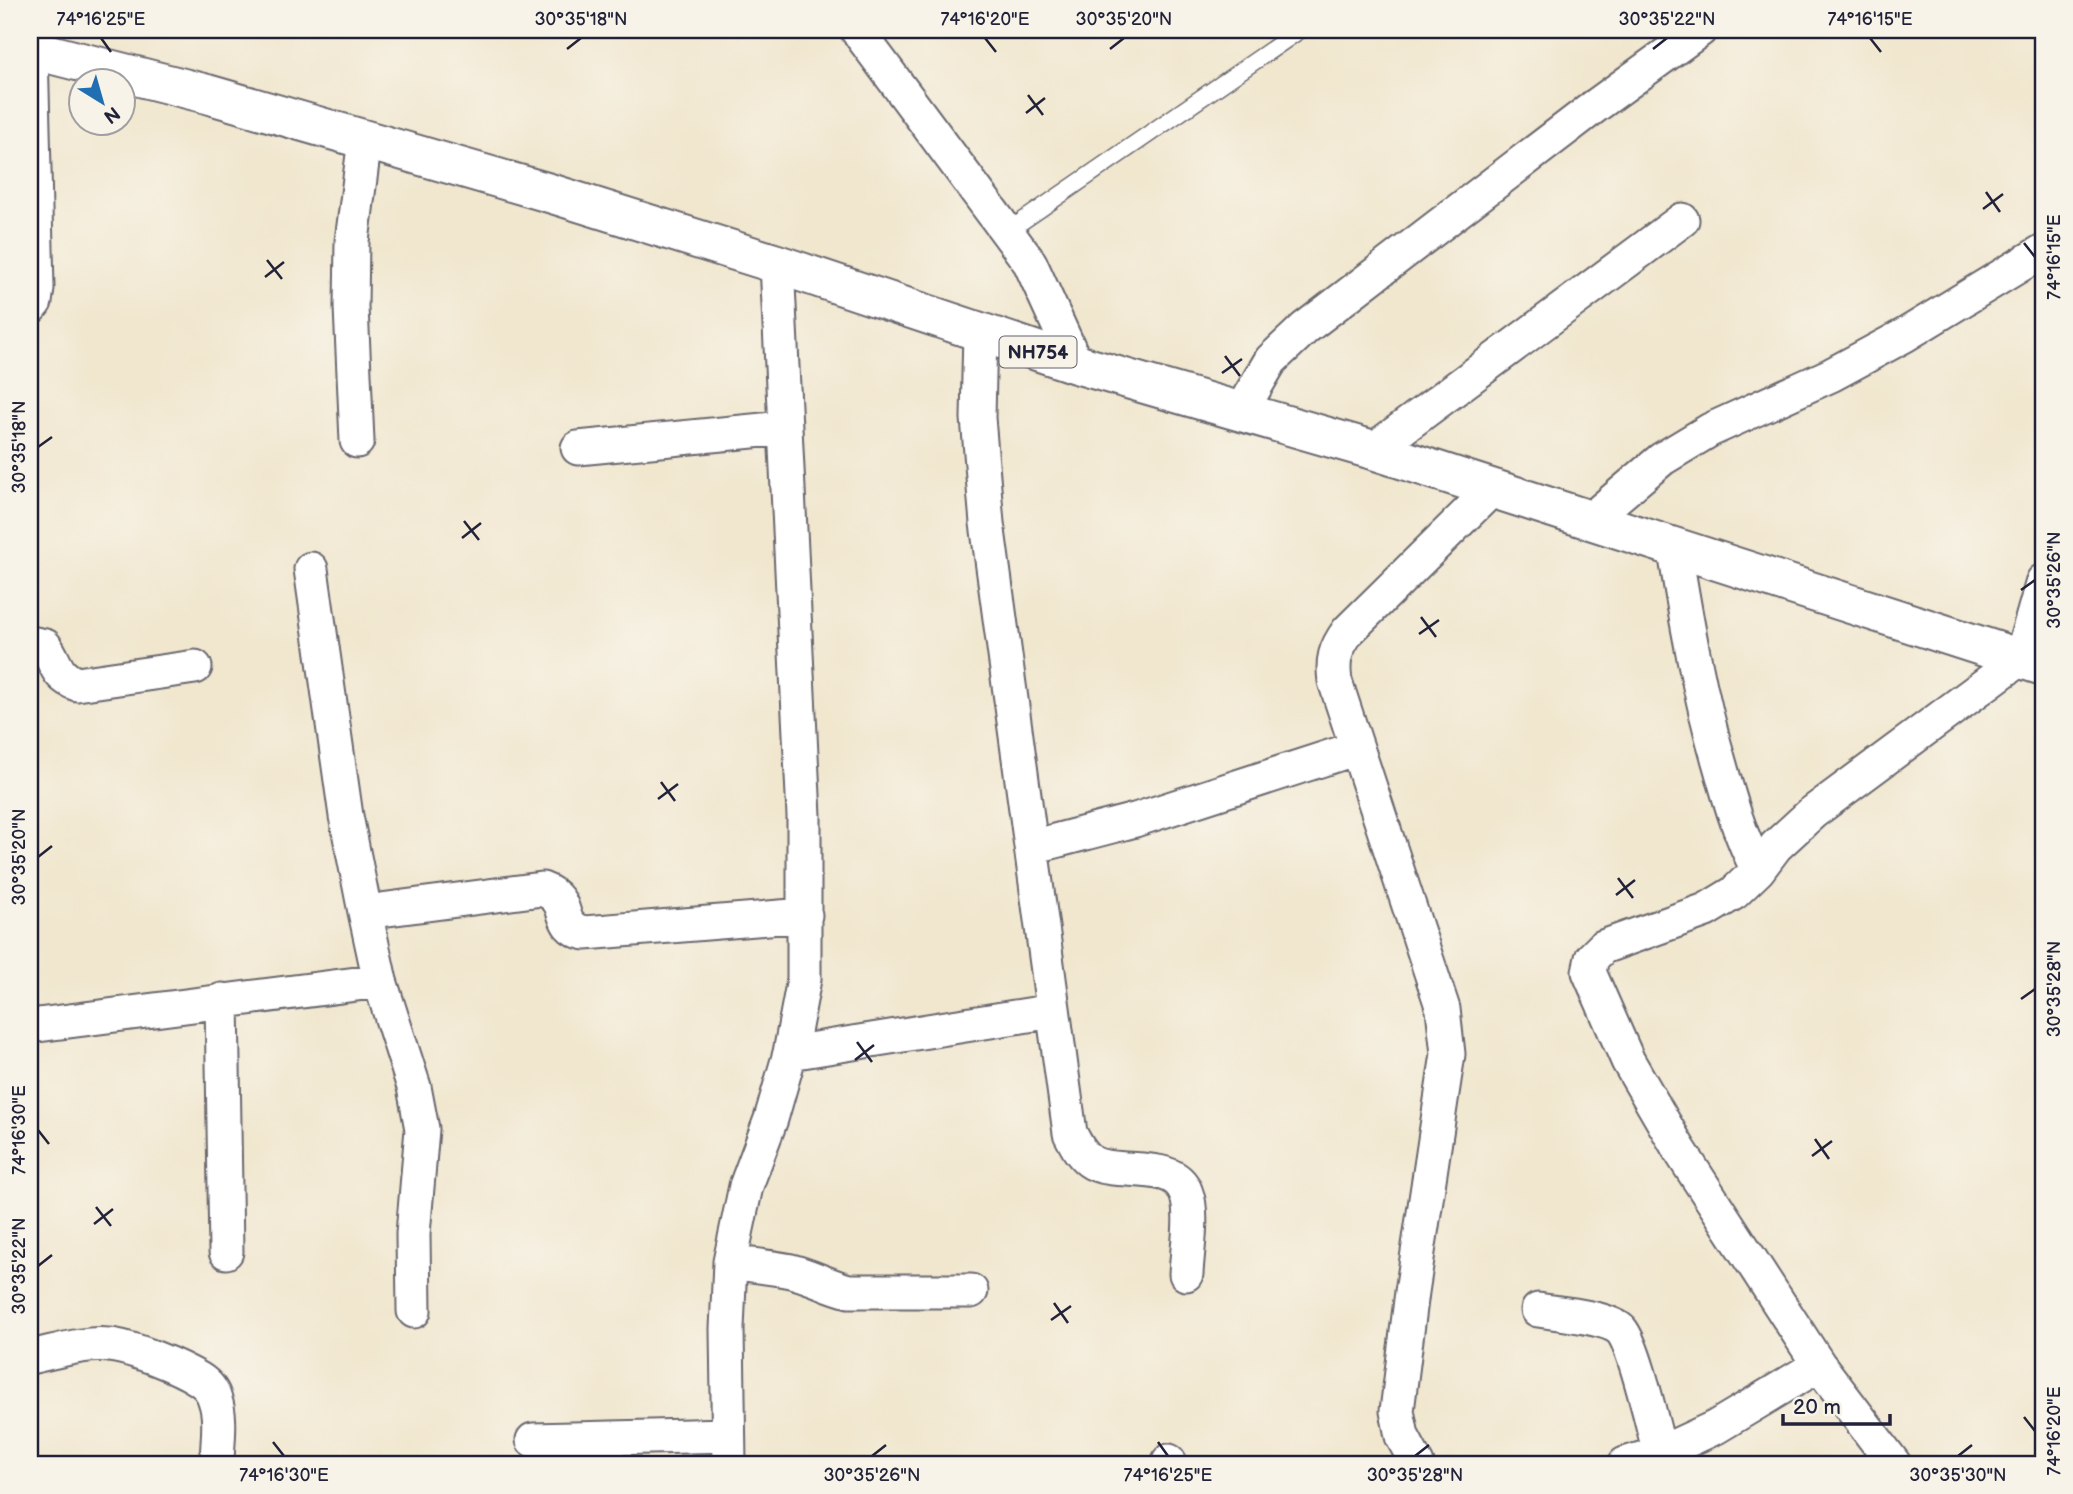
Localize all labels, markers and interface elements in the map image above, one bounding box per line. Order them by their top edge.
text: 74°16'25"E [57,9,146,30]
text: 30°35'18"N [534,9,628,30]
text: 74°16'20"E [940,9,1030,30]
text: 30°35'20"N [1076,9,1172,30]
text: 30°35'22"N [1619,9,1715,30]
text: 74°16'15"E [1827,9,1913,30]
north arrow [66,66,136,136]
text: N [99,101,124,128]
text: 74°16'15"E [2044,214,2065,300]
road number: NH754 [1000,336,1076,368]
text: 30°35'18"N [9,400,30,494]
text: 30°35'26"N [2044,531,2065,629]
text: 30°35'20"N [9,809,30,905]
text: 30°35'28"N [2044,941,2065,1037]
text: 74°16'30"E [9,1085,30,1175]
text: 30°35'22"N [9,1218,30,1314]
scale bar [1783,1382,1889,1426]
text: 74°16'20"E [2044,1386,2065,1476]
text: 20 m [1793,1395,1841,1420]
text: 74°16'30"E [239,1465,329,1486]
text: 30°35'26"N [823,1465,921,1486]
text: 74°16'25"E [1124,1465,1213,1486]
text: 30°35'28"N [1367,1465,1463,1486]
text: 30°35'30"N [1909,1465,2007,1486]

